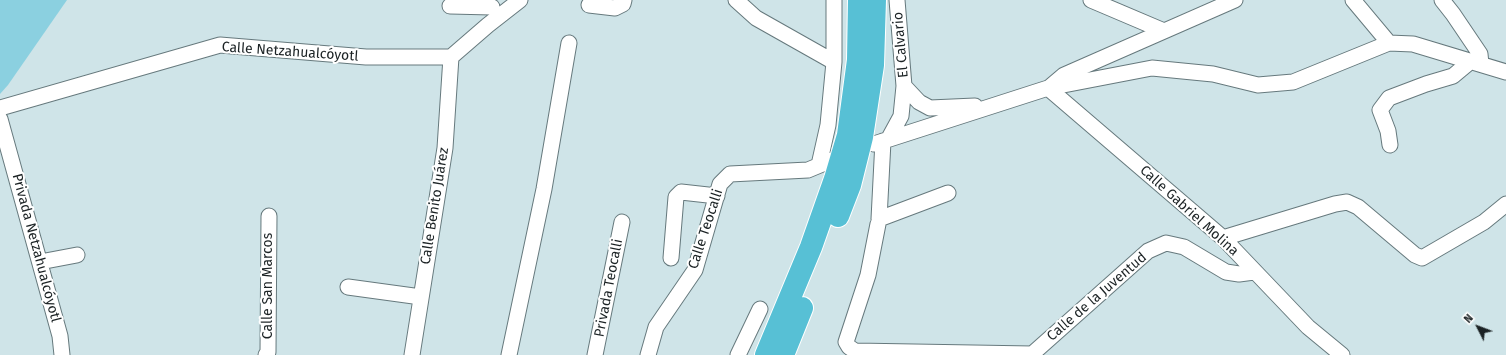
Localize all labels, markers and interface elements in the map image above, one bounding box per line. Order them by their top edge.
street label: El Calvario [890,11,912,79]
street label: Calle Netzahualcóyotl [221,39,359,65]
street label: Calle Benito Juárez [417,146,453,266]
street label: Calle Gabriel Molina [1136,162,1242,260]
street label: Privada Netzahualcóyotl [8,172,64,324]
street label: Calle Teocalli [685,187,727,271]
street label: Calle San Marcos [260,233,276,339]
street label: Privada Teocalli [591,237,627,339]
street label: Calle de la Juventud [1044,249,1150,345]
north arrow [1458,307,1498,347]
text: N [1461,312,1476,326]

